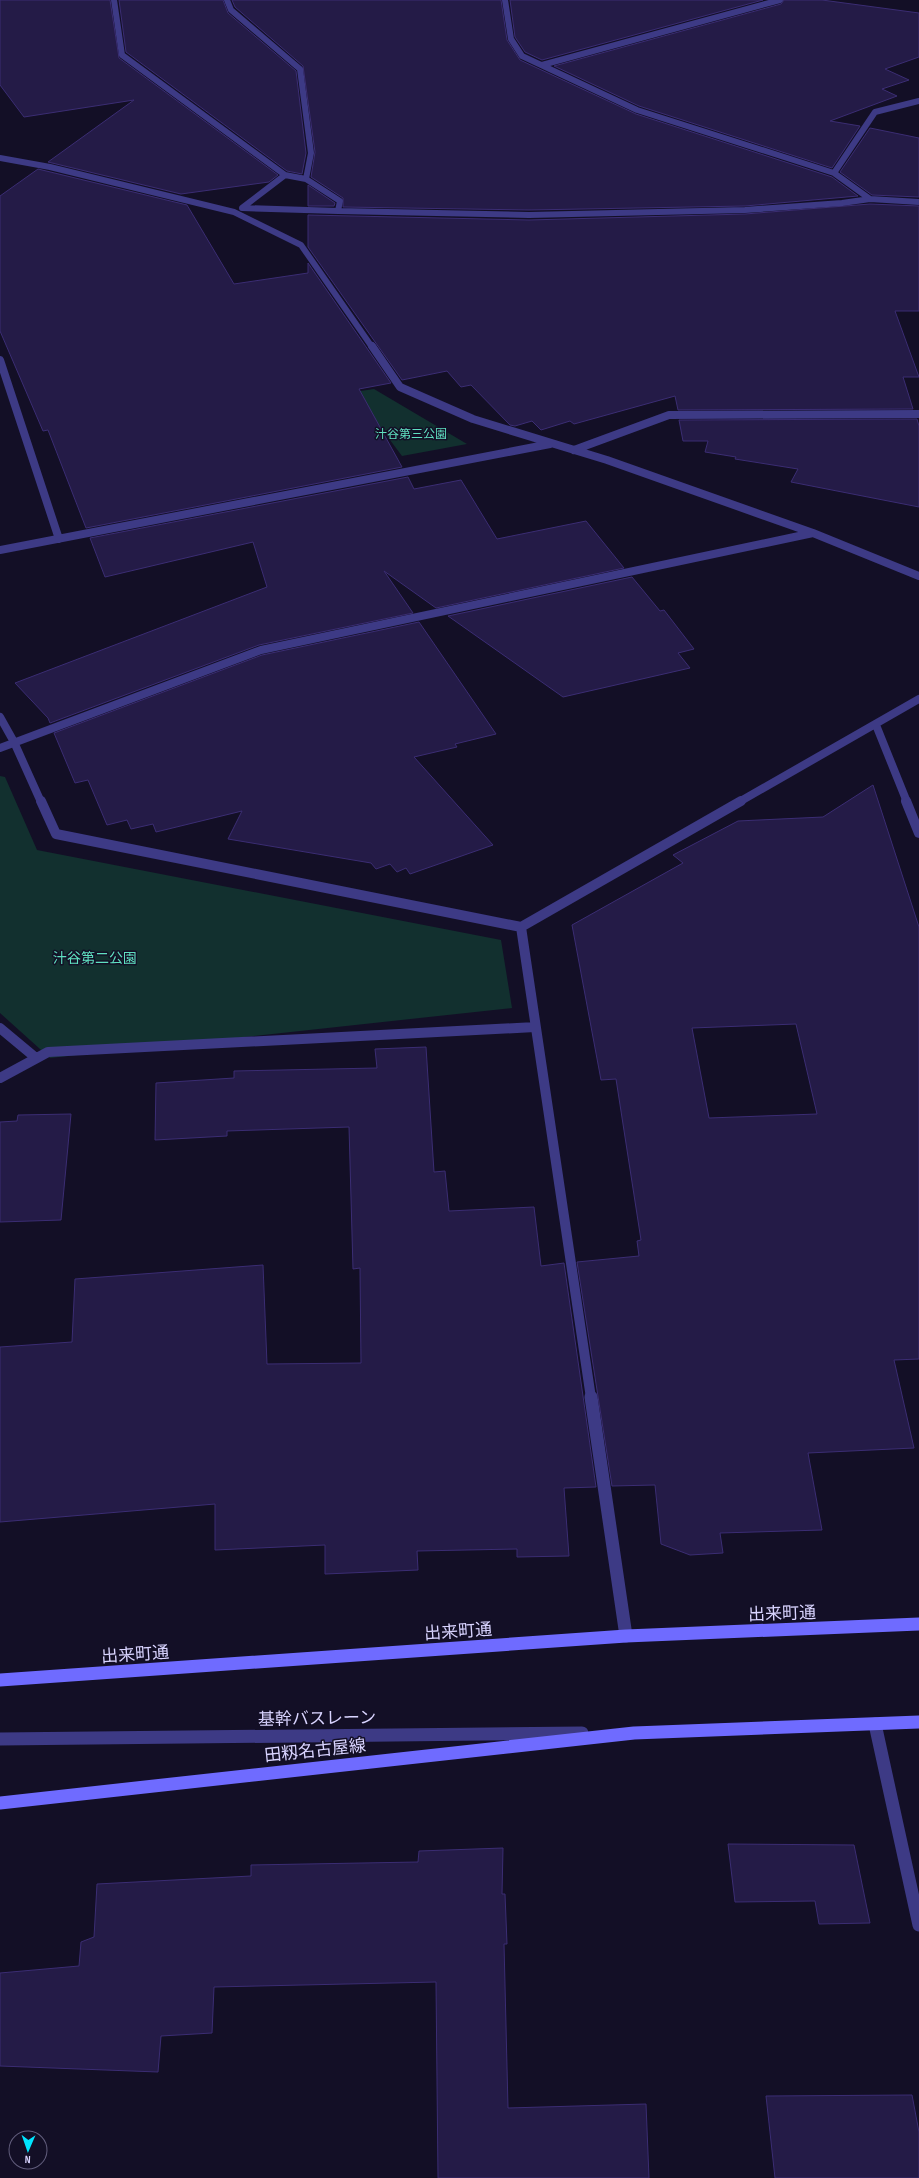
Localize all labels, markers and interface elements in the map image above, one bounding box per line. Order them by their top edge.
park label: 汁谷第三公園 [375,427,447,442]
park label: 汁谷第二公園 [53,950,137,967]
street label: 出来町通 [748,1603,816,1625]
street label: 出来町通 [423,1620,493,1644]
street label: 出来町通 [100,1643,170,1667]
street label: 基幹バスレーン [258,1708,376,1730]
street label: 田籾名古屋線 [263,1736,367,1766]
north arrow [8,2130,48,2170]
text: N [24,2153,31,2166]

